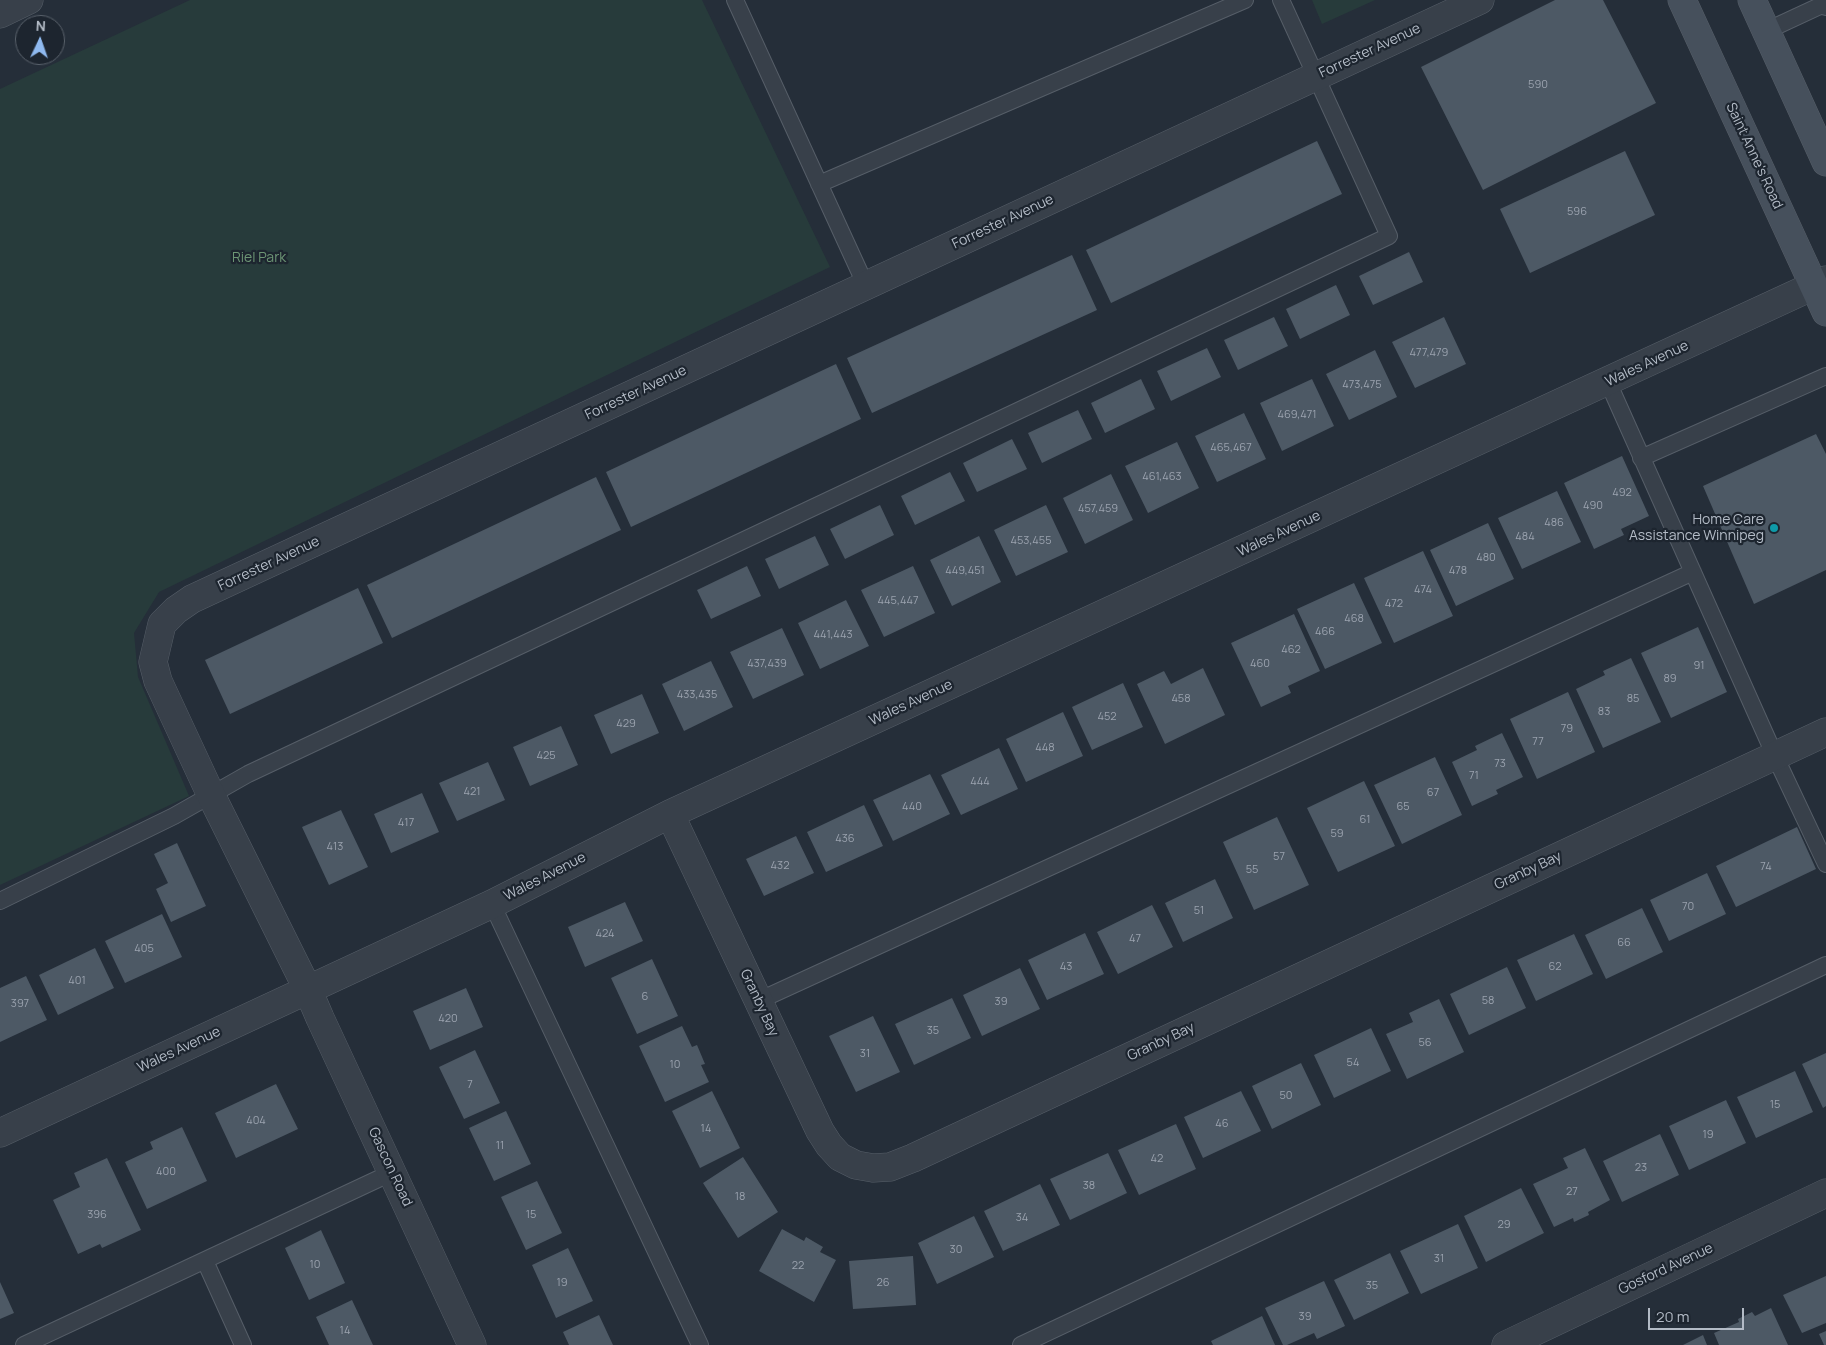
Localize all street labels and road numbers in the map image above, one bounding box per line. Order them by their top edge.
street label: Forrester Avenue [1317,20,1423,82]
street label: Saint Anne's Road [1722,100,1786,212]
street label: Forrester Avenue [950,191,1056,253]
street label: Wales Avenue [1603,337,1691,391]
street label: Forrester Avenue [583,362,689,424]
street label: Wales Avenue [1235,507,1323,561]
street label: Forrester Avenue [216,533,322,595]
street label: Wales Avenue [867,676,955,730]
street label: Granby Bay [1492,848,1564,894]
street label: Wales Avenue [501,849,589,905]
street label: Granby Bay [736,967,782,1039]
street label: Granby Bay [1125,1019,1197,1065]
street label: Wales Avenue [135,1023,223,1077]
street label: Gascon Road [364,1125,416,1209]
street label: Gosford Avenue [1616,1240,1716,1298]

